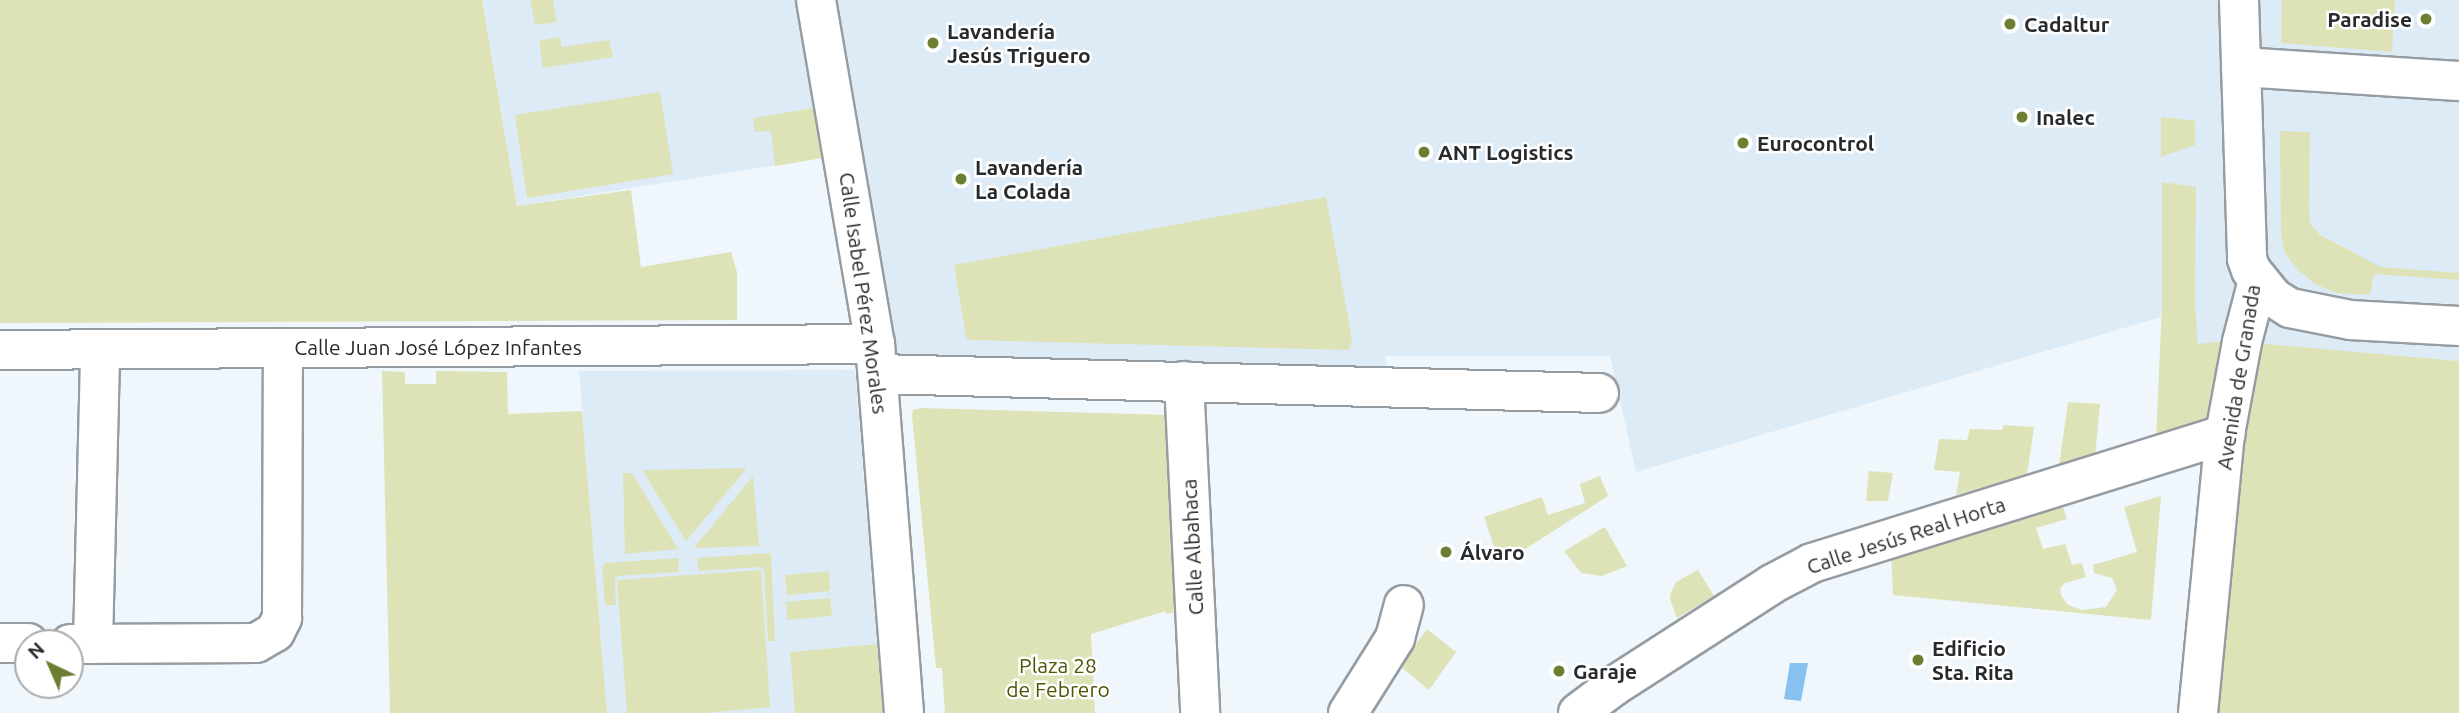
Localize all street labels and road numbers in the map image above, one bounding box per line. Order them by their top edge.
street label: Calle Isabel Pérez Morales [835,171,893,415]
street label: Avenida de Granada [2211,283,2265,471]
street label: Calle Juan José López Infantes [294,334,582,360]
street label: Calle Albahaca [1176,478,1208,616]
street label: Calle Jesús Real Horta [1803,491,2009,579]

